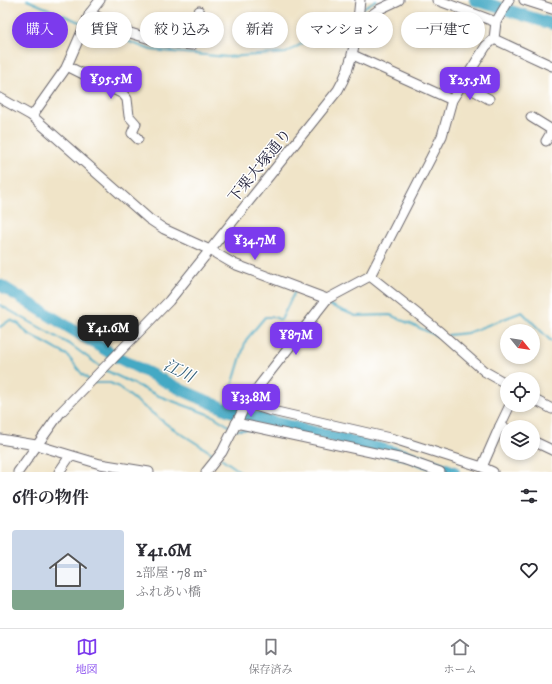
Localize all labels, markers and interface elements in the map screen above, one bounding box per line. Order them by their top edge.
chip: 購入 [12,12,68,48]
chip: 賃貸 [76,12,132,48]
chip: 絞り込み [140,12,224,48]
chip: 新着 [232,12,288,48]
chip: マンション [296,12,393,48]
chip: 一戸建て [401,12,485,48]
pin: ¥95.5M [78,66,144,100]
pin: ¥25.5M [437,67,503,101]
text: ¥95.5M [90,71,132,87]
text: ¥25.5M [449,72,491,88]
street label: 下栗大塚通り [224,125,296,207]
pin: ¥34.7M [222,227,288,261]
text: ¥34.7M [234,232,276,248]
pin: ¥41.6M [75,315,141,349]
text: ¥41.6M [87,320,129,336]
pin: ¥87M [272,322,320,356]
north arrow [500,324,540,364]
map controls [500,324,540,460]
text: ¥87M [279,327,313,343]
water label: 江川 [160,355,200,388]
button: locate [500,372,540,412]
pin: ¥33.8M [218,384,284,418]
text: ¥33.8M [231,389,271,405]
button: layers [500,420,540,460]
icon: filters [518,485,540,507]
text: 6件の物件 [12,487,89,509]
text: ¥41.6M [136,540,192,562]
icon: home [44,546,92,594]
icon: heart [518,559,540,581]
text: 2部屋 · 78 m² [136,565,207,581]
text: ふれあい橋 [136,584,201,600]
tab: 地図 [76,636,98,677]
tab: 保存済み [249,636,293,677]
tab: ホーム [444,636,477,677]

